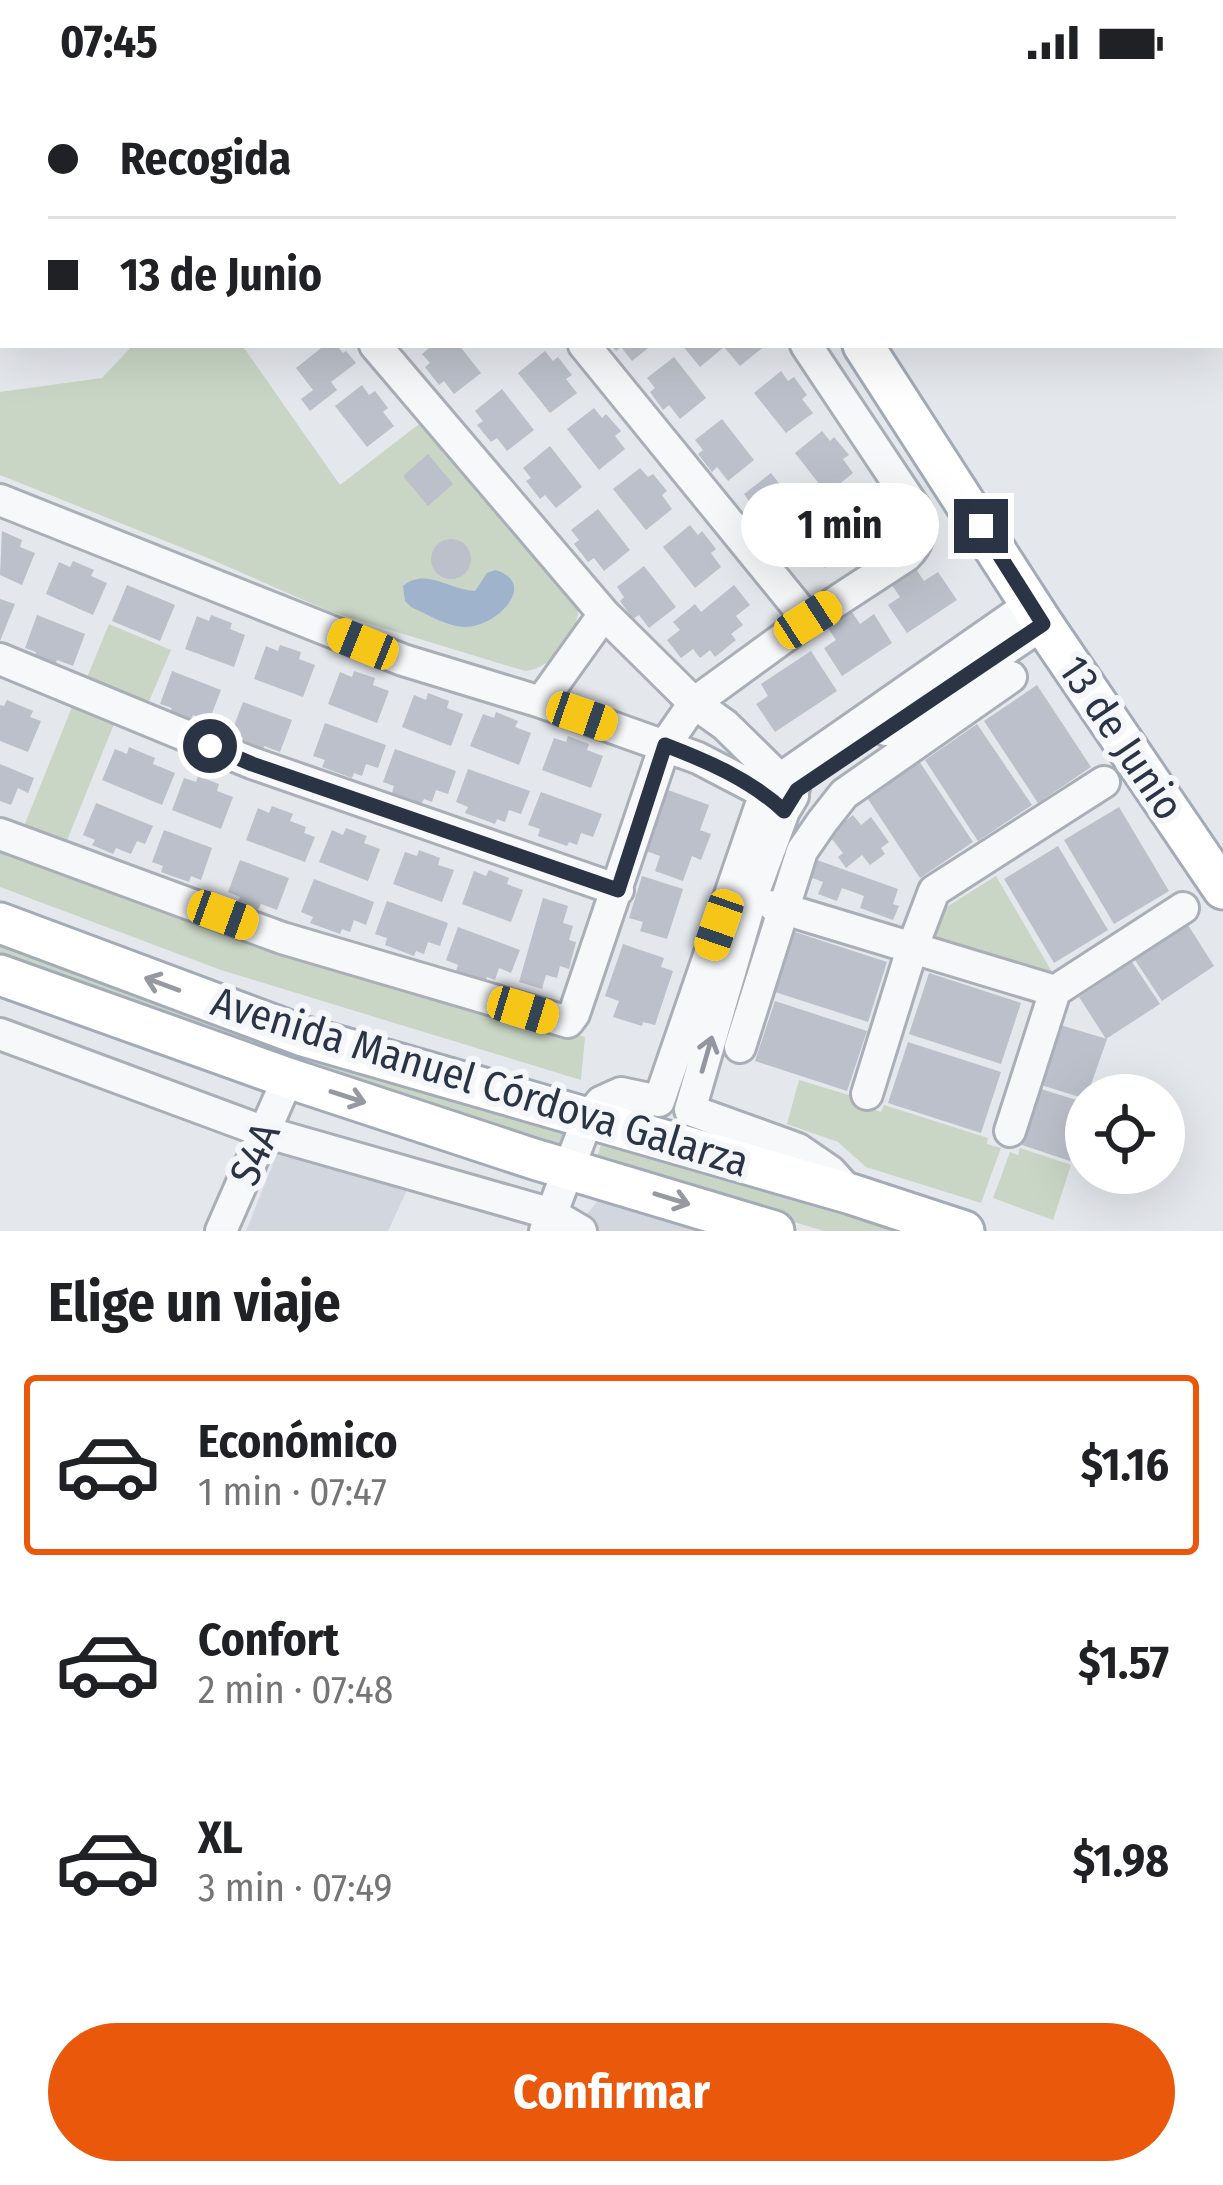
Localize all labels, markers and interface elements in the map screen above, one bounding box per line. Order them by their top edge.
text: 07:45 [60,15,158,69]
text: Recogida [120,132,291,186]
text: 13 de Junio [120,248,322,302]
callout: 1 min [741,484,939,568]
route end [954,499,1008,553]
text: 1 min [798,502,882,548]
car [768,585,848,655]
car [323,614,403,674]
street label: 13 de Junio [1048,647,1194,829]
car [542,687,622,745]
route start [183,719,237,773]
car [690,885,748,965]
car [183,886,263,944]
one-way arrow [144,971,181,993]
street label: Avenida Manuel Córdova Galarza [205,976,755,1188]
car [483,982,563,1038]
one-way arrow [697,1036,719,1074]
map controls [1065,1074,1185,1194]
button: locate [1065,1074,1185,1194]
one-way arrow [328,1088,366,1110]
street label: S4A [219,1115,291,1193]
one-way arrow [652,1190,690,1212]
text: Elige un viaje [48,1271,341,1335]
icon: car [54,1411,162,1519]
text: Económico [198,1415,398,1469]
text: $1.16 [1081,1438,1169,1492]
text: 1 min · 07:47 [198,1469,387,1515]
icon: car [54,1609,162,1717]
text: Confort [198,1613,339,1667]
text: $1.57 [1078,1636,1169,1690]
text: 2 min · 07:48 [198,1667,393,1713]
icon: car [54,1807,162,1915]
text: XL [198,1811,243,1865]
text: $1.98 [1073,1834,1169,1888]
text: 3 min · 07:49 [198,1865,392,1911]
button: Confirmar [48,2023,1175,2161]

